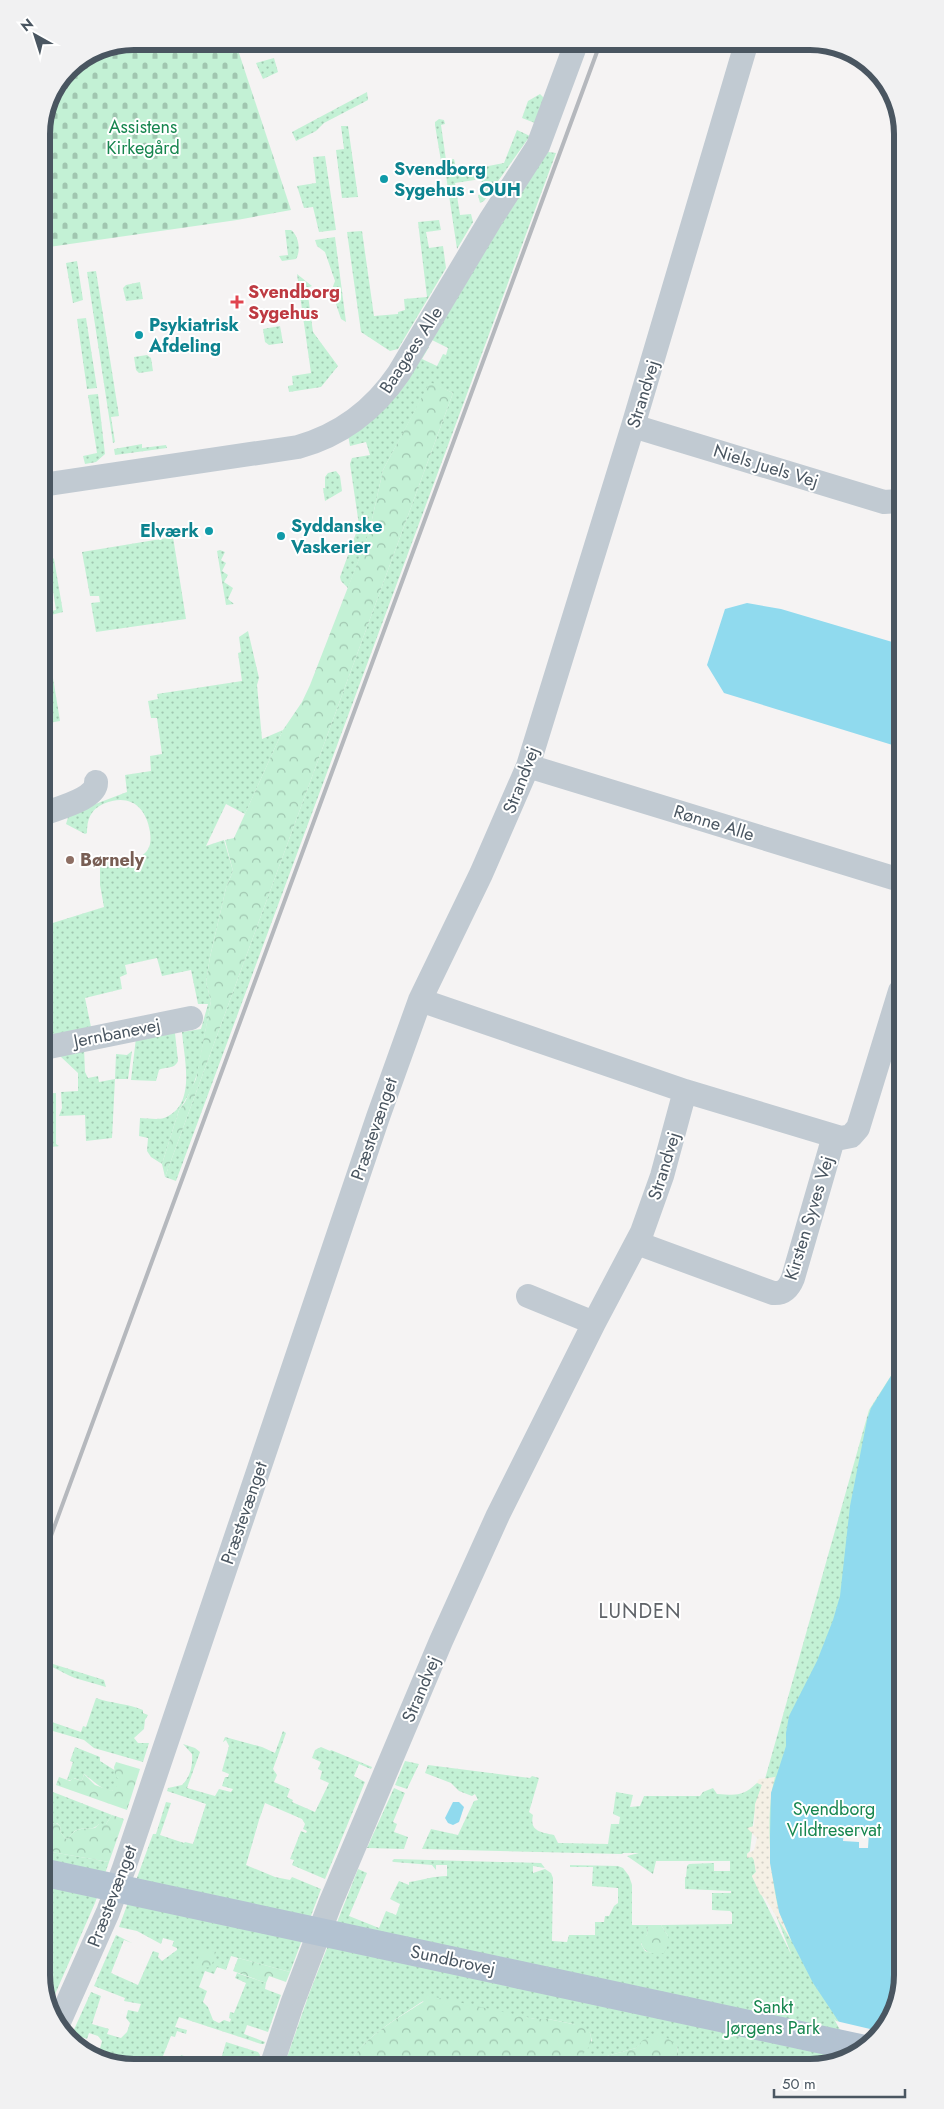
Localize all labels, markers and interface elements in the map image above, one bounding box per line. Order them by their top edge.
north arrow [10,10,60,60]
text: N [16,14,37,36]
park label: Assistens Kirkegård [106,114,180,161]
place label: Svendborg Sygehus - OUH [394,156,521,203]
marker: Svendborg Sygehus - OUH [378,173,390,185]
place label: Svendborg Sygehus [248,279,340,326]
marker: Svendborg Sygehus [230,295,244,309]
street label: Baagøes Alle [373,301,449,399]
place label: Psykiatrisk Afdeling [148,312,240,359]
marker: Psykiatrisk Afdeling [133,329,145,341]
street label: Strandvej [620,357,666,431]
street label: Niels Juels Vej [710,438,822,494]
place label: Syddanske Vaskerier [290,513,383,560]
place label: Elværk [140,518,200,544]
marker: Elværk [203,525,215,537]
marker: Syddanske Vaskerier [275,530,287,542]
street label: Strandvej [496,743,546,817]
street label: Rønne Alle [671,798,757,848]
place label: Børnely [80,847,145,873]
marker: Børnely [64,854,76,866]
street label: Jernbanevej [69,1012,163,1055]
street label: Præstevænget [344,1073,404,1184]
street label: Strandvej [641,1129,687,1203]
street label: Kirsten Syves Vej [778,1153,840,1283]
street label: Præstevænget [214,1457,274,1568]
district label: LUNDEN [598,1597,682,1626]
street label: Strandvej [395,1652,447,1726]
park label: Svendborg Vildtreservat [787,1796,882,1843]
street label: Præstevænget [81,1841,144,1951]
street label: Sundbrovej [408,1938,498,1982]
park label: Sankt Jørgens Park [724,1994,820,2041]
scale bar [774,2066,905,2098]
text: 50 m [782,2073,816,2095]

